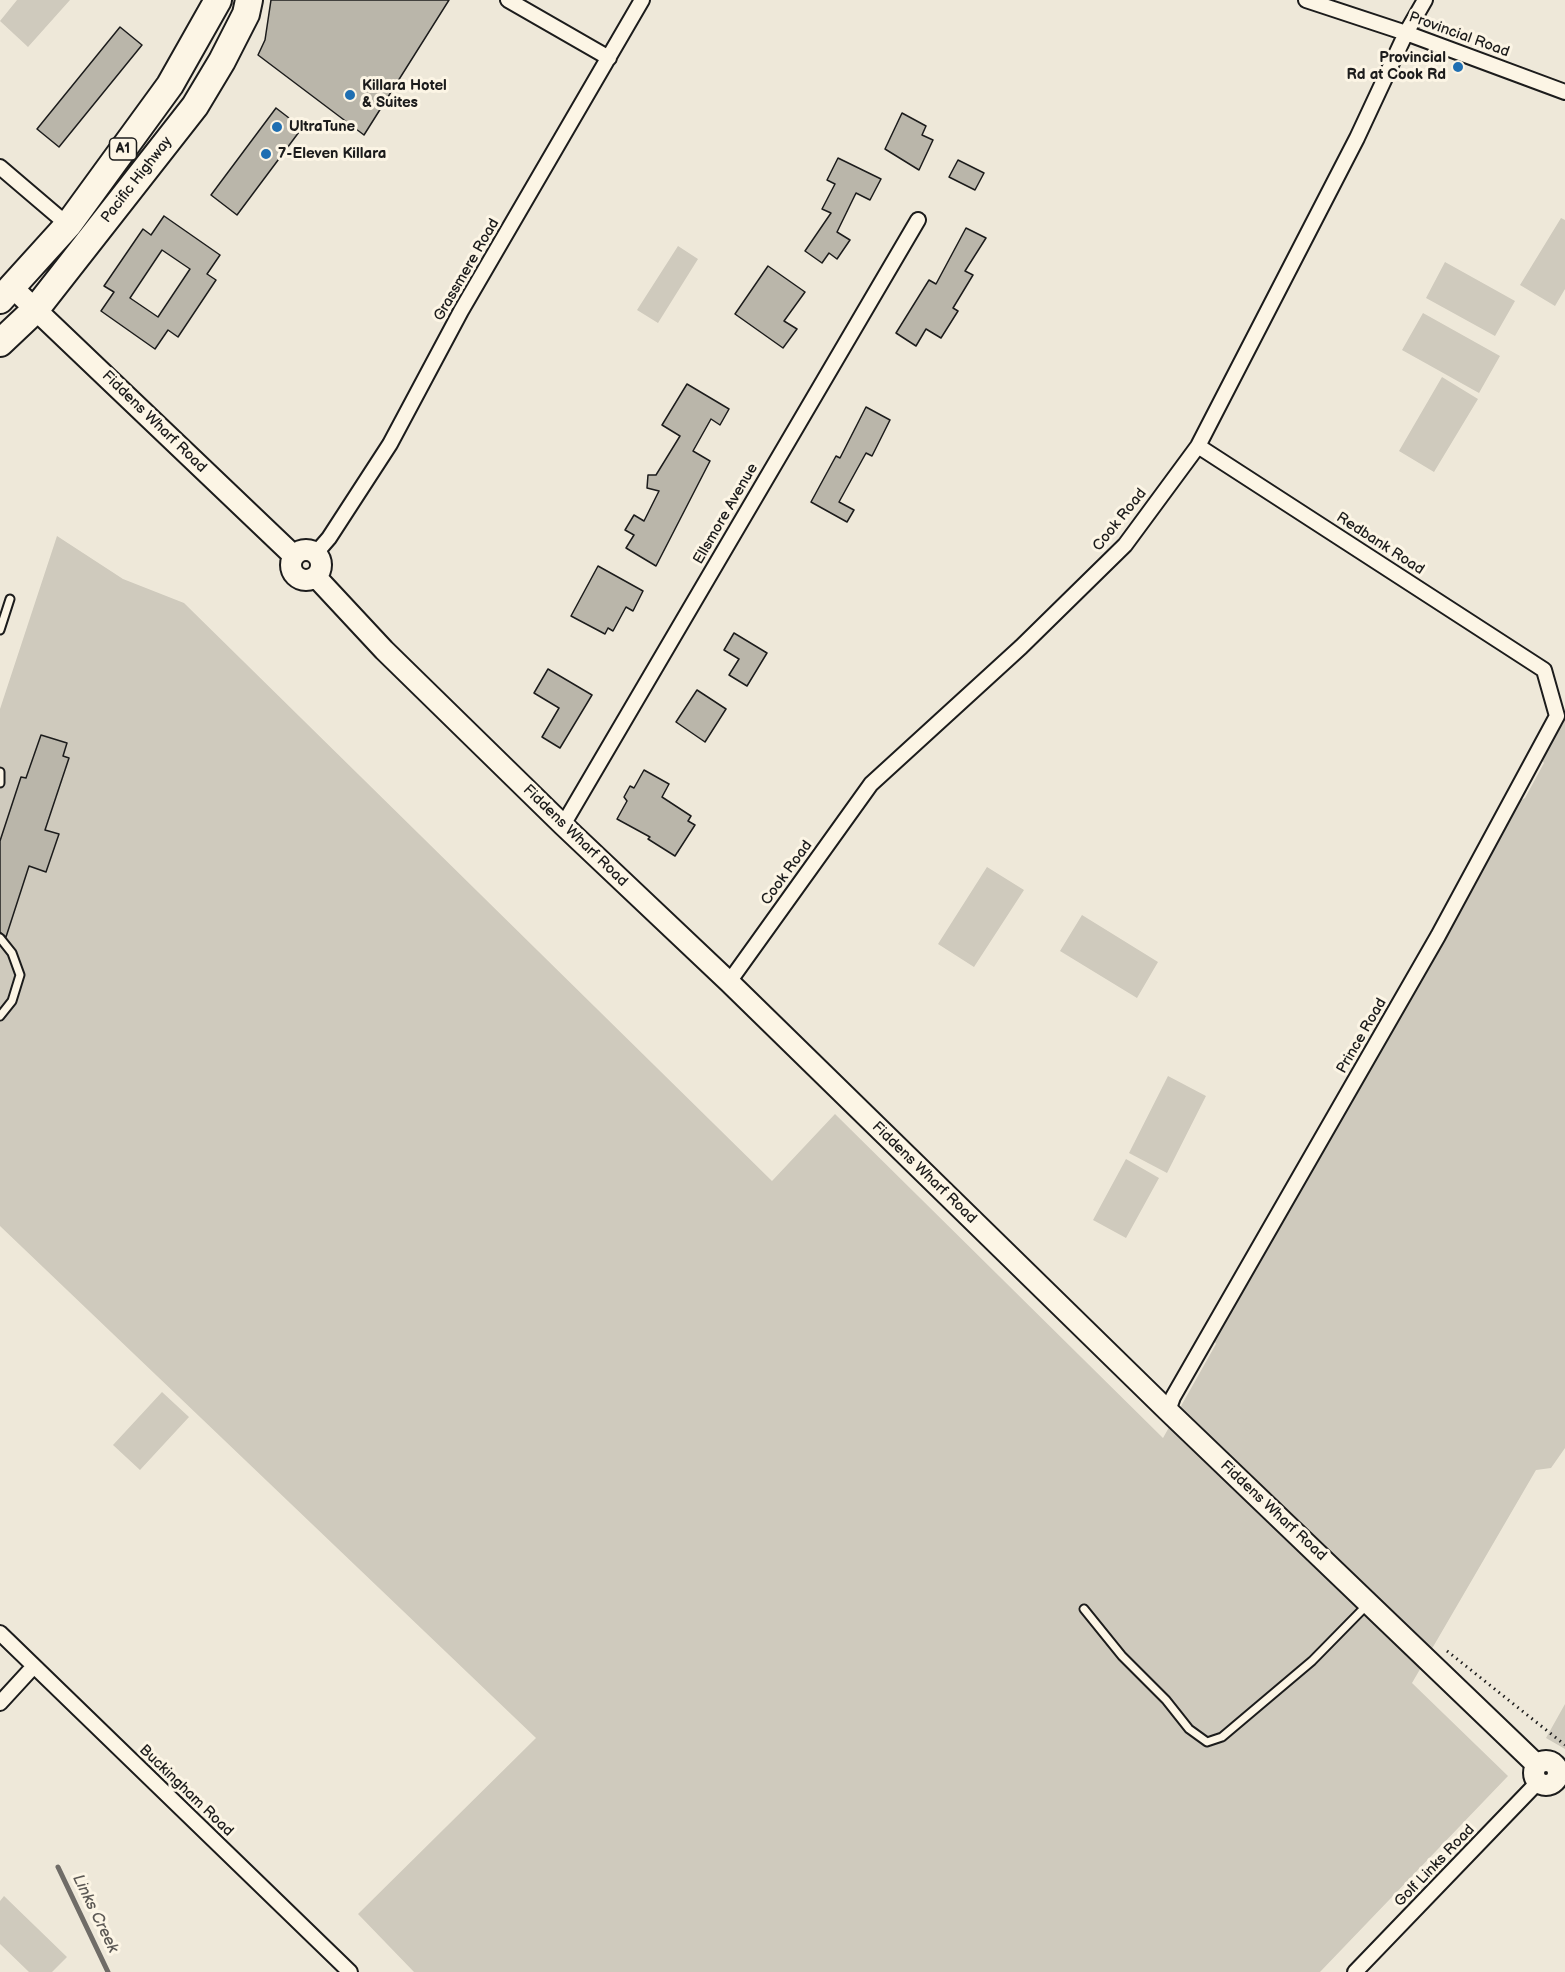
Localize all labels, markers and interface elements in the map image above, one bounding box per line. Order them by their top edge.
street label: Provincial Road [1406,8,1512,62]
place label: Provincial Rd at Cook Rd [1347,49,1446,84]
marker: Provincial Rd at Cook Rd [1451,60,1465,74]
place label: Killara Hotel & Suites [362,77,447,112]
marker: Killara Hotel & Suites [343,88,357,102]
place label: UltraTune [289,118,355,136]
marker: UltraTune [270,120,284,134]
street label: Pacific Highway [98,133,176,227]
road number: A1 [110,138,136,160]
place label: 7-Eleven Killara [278,145,386,163]
marker: 7-Eleven Killara [259,147,273,161]
street label: Grassmere Road [430,216,504,324]
street label: Fiddens Wharf Road [98,367,210,477]
street label: Ellsmore Avenue [690,460,762,568]
street label: Cook Road [1089,485,1151,555]
street label: Redbank Road [1333,509,1427,579]
street label: Fiddens Wharf Road [519,781,631,891]
street label: Cook Road [758,837,816,909]
street label: Prince Road [1333,995,1391,1077]
street label: Fiddens Wharf Road [868,1118,980,1228]
street label: Fiddens Wharf Road [1216,1457,1330,1565]
street label: Buckingham Road [135,1741,237,1841]
street label: Golf Links Road [1391,1821,1479,1911]
water label: Links Creek [68,1872,122,1956]

